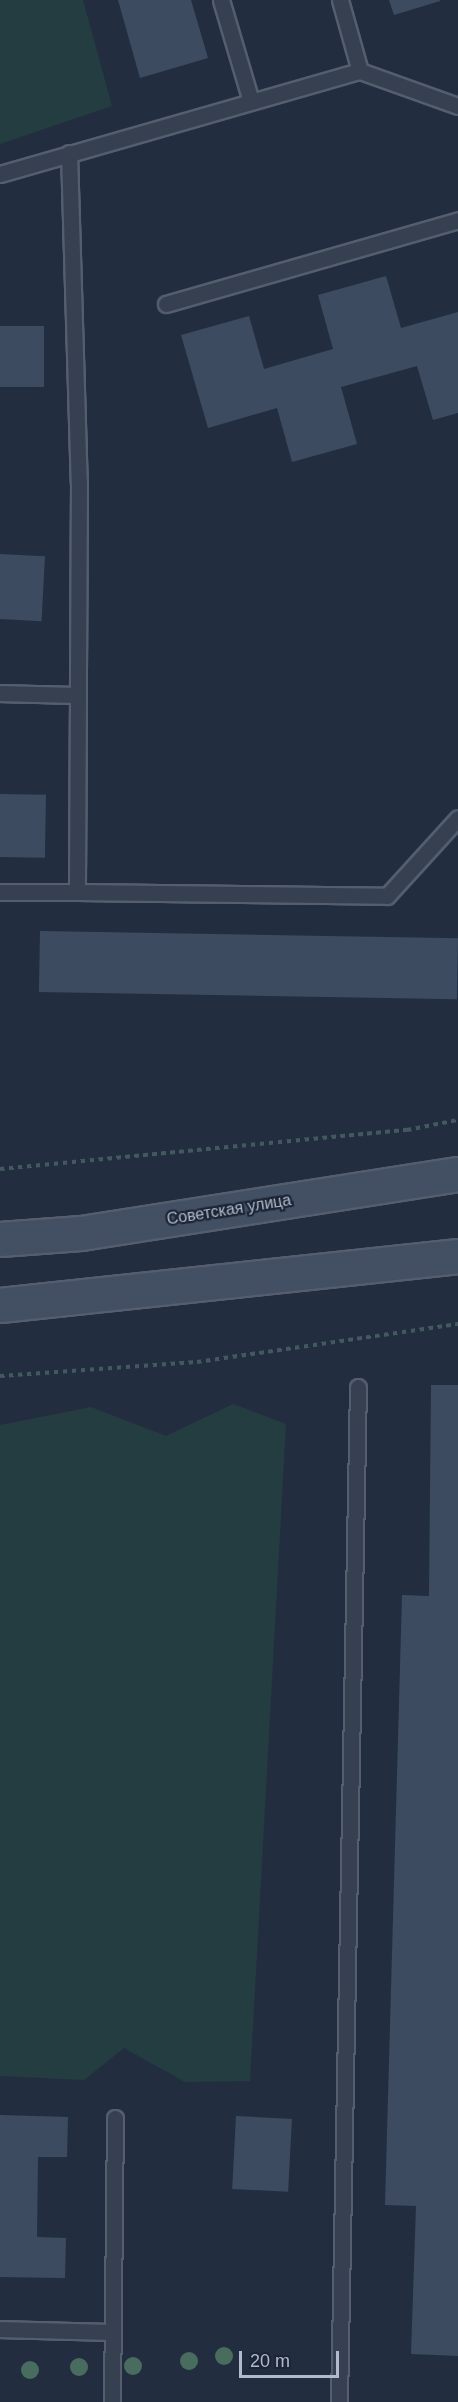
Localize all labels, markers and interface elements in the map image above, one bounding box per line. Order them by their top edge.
street label: Советская улица [165,1191,293,1229]
scale bar [242,2339,342,2377]
text: 20 m [250,2351,290,2371]

